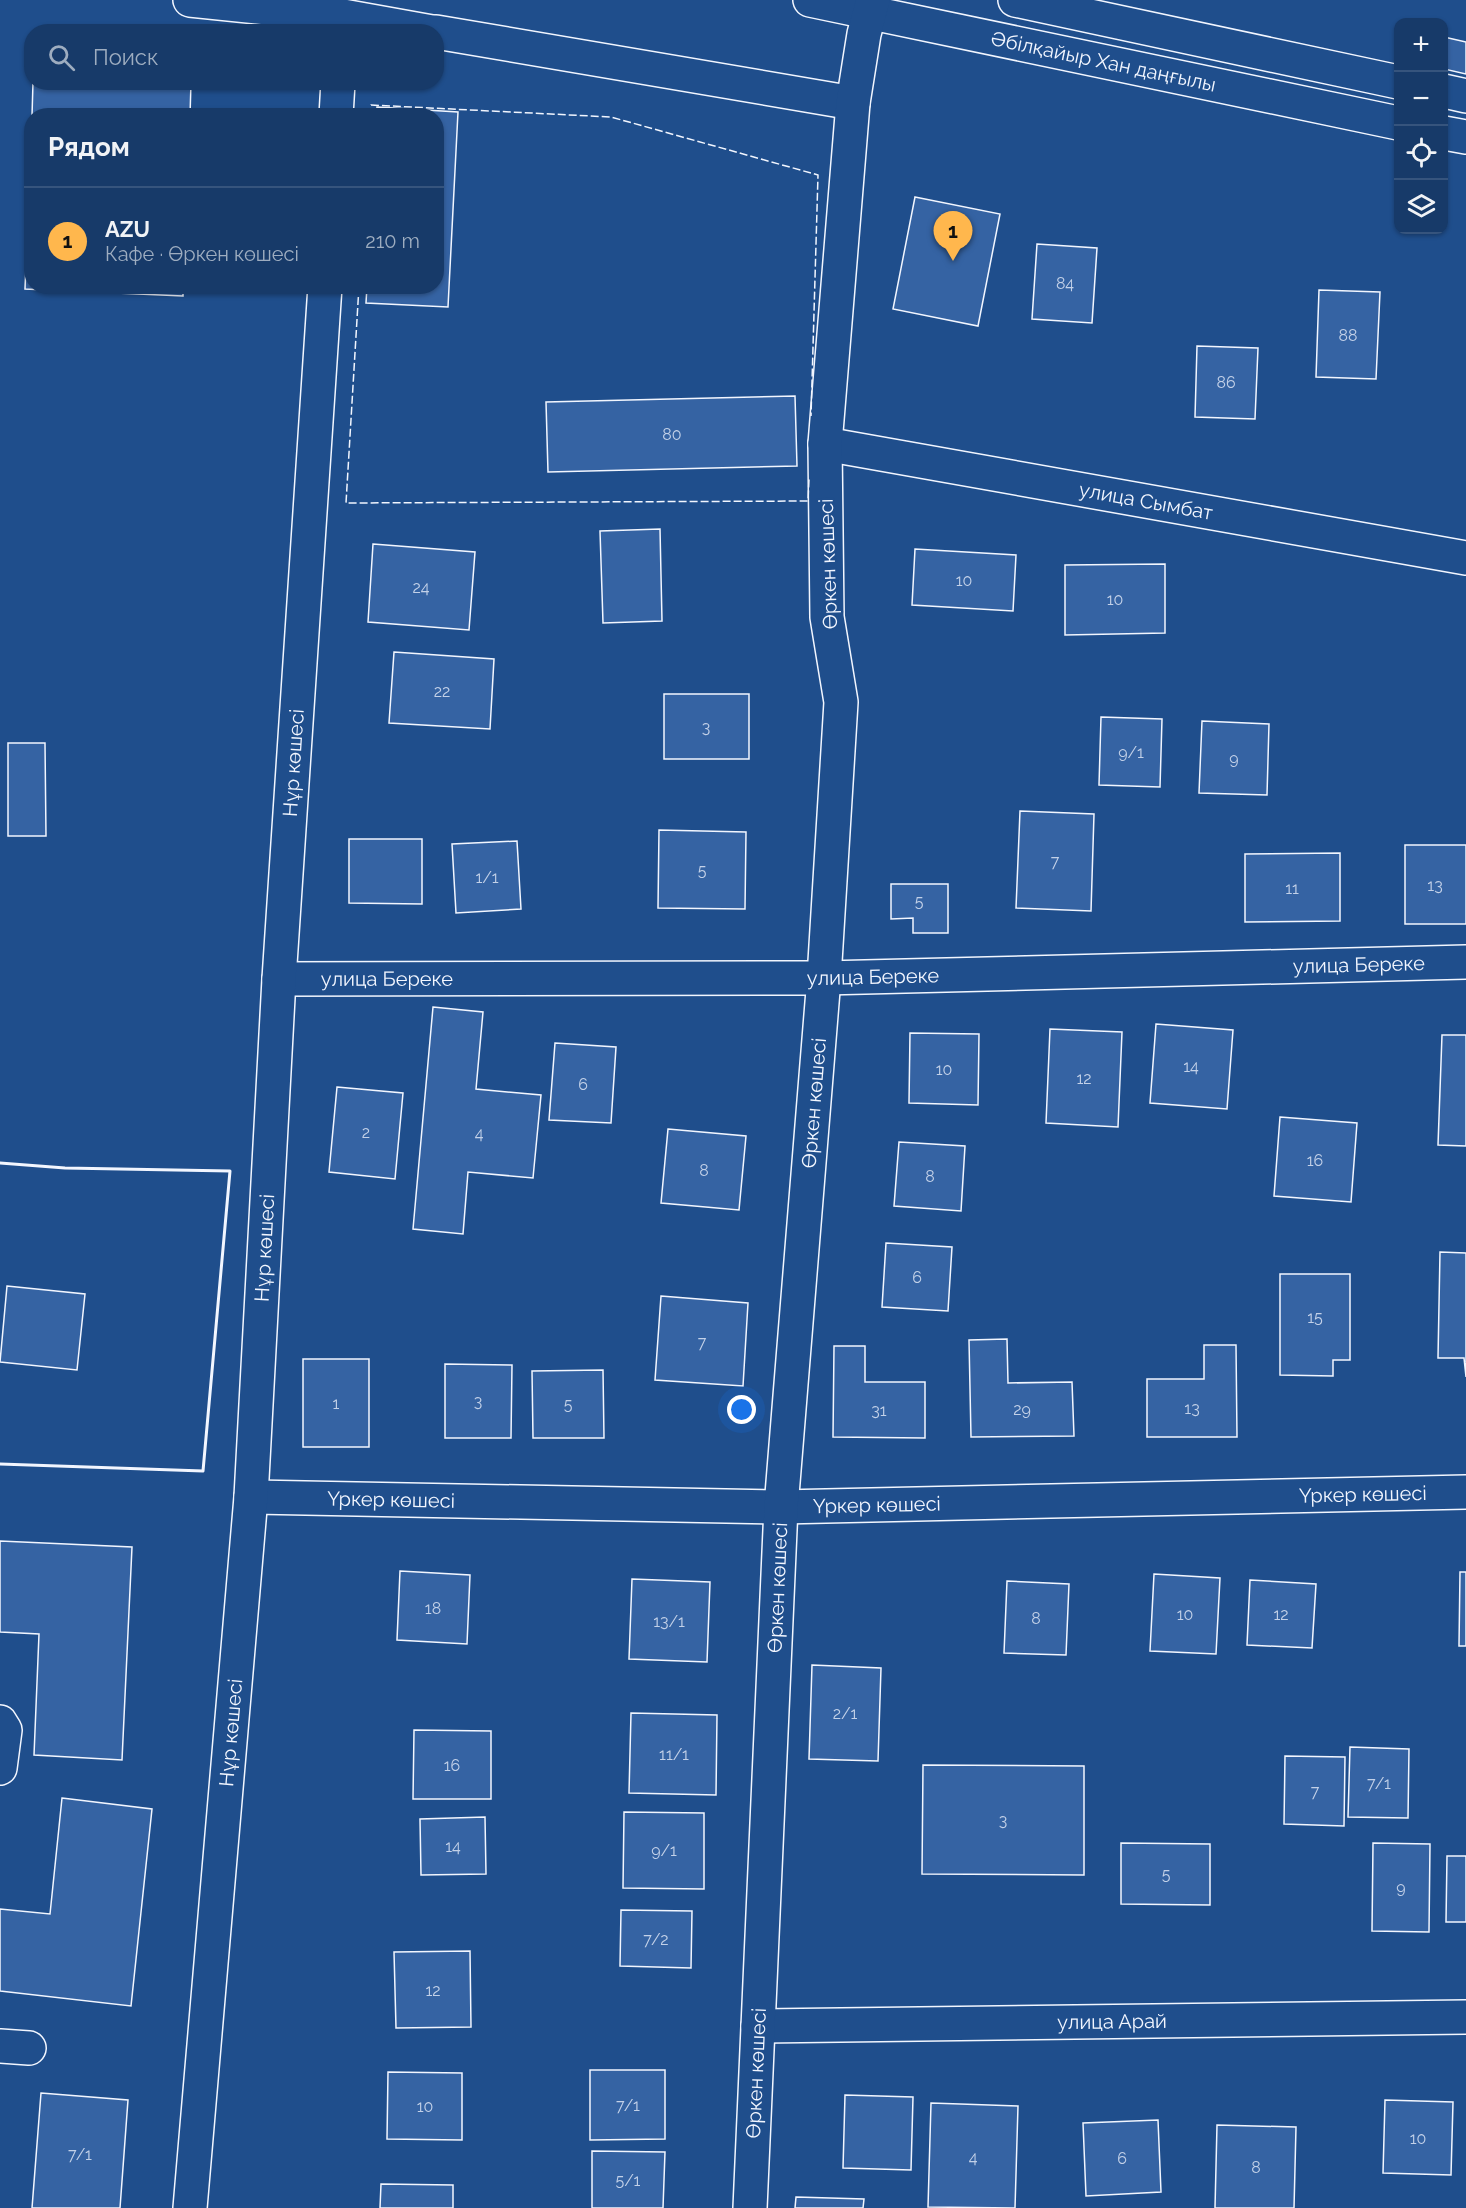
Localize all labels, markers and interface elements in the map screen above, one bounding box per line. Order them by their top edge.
map controls [1394,18,1448,234]
button: + [1394,18,1448,72]
search box [24,24,444,90]
street label: Әбілқайыр Хан даңғылы [989,26,1218,97]
icon: search [45,41,78,74]
text: Поиск [93,44,158,70]
button: − [1394,72,1448,126]
button: locate [1394,126,1448,180]
text: Рядом [48,132,130,162]
button: layers [1394,180,1448,234]
pin: 1 [934,212,972,261]
text: AZU [105,216,150,242]
text: 1 [63,229,72,253]
text: 210 m [365,229,420,253]
text: Кафе · Өркен көшесі [105,242,299,266]
house number: 84 [1056,274,1074,293]
house number: 88 [1339,326,1357,345]
house number: 86 [1216,373,1236,392]
house number: 80 [662,425,682,444]
street label: улица Сымбат [1077,477,1215,525]
street label: Өркен көшесі [814,498,842,630]
house number: 10 [956,571,972,590]
house number: 24 [412,578,430,597]
house number: 10 [1107,590,1123,609]
house number: 22 [434,682,450,701]
street label: Нұр көшесі [278,708,309,818]
house number: 3 [702,718,710,737]
house number: 9/1 [1118,743,1144,762]
house number: 9 [1229,749,1239,768]
house number: 7 [1051,852,1060,871]
house number: 5 [698,861,707,880]
house number: 1/1 [475,868,499,887]
house number: 13 [1427,876,1443,895]
house number: 11 [1285,879,1299,898]
house number: 5 [915,892,924,911]
street label: улица Береке [1292,951,1425,978]
street label: улица Береке [807,963,940,990]
street label: улица Береке [321,967,453,991]
street label: Өркен көшесі [797,1037,831,1169]
house number: 14 [1183,1057,1199,1076]
house number: 10 [936,1060,952,1079]
house number: 12 [1076,1069,1092,1088]
house number: 6 [578,1075,588,1094]
house number: 2 [362,1123,370,1142]
house number: 4 [475,1124,484,1143]
house number: 16 [1307,1151,1323,1170]
house number: 8 [699,1161,709,1180]
house number: 8 [925,1167,935,1186]
street label: Нұр көшесі [250,1193,279,1303]
house number: 6 [912,1268,922,1287]
house number: 15 [1307,1308,1323,1327]
house number: 7 [698,1333,707,1352]
house number: 3 [474,1392,482,1411]
house number: 1 [333,1394,340,1413]
house number: 5 [564,1395,573,1414]
your location [727,1395,756,1424]
house number: 13 [1184,1399,1200,1418]
house number: 29 [1013,1400,1031,1419]
house number: 31 [871,1401,887,1420]
street label: Үркер көшесі [1299,1481,1427,1508]
street label: Үркер көшесі [327,1486,455,1513]
street label: Үркер көшесі [813,1492,941,1518]
street label: Өркен көшесі [763,1522,792,1653]
house number: 18 [425,1599,441,1618]
house number: 10 [1177,1605,1193,1624]
house number: 12 [1273,1605,1289,1624]
house number: 8 [1031,1609,1041,1628]
house number: 13/1 [653,1612,685,1631]
street label: Нұр көшесі [214,1678,247,1788]
house number: 2/1 [833,1704,857,1723]
house number: 11/1 [659,1745,689,1764]
house number: 16 [444,1756,460,1775]
house number: 7/1 [1367,1774,1391,1793]
house number: 7 [1311,1782,1320,1801]
house number: 3 [999,1811,1007,1830]
house number: 14 [445,1837,461,1856]
house number: 9/1 [651,1841,677,1860]
house number: 5 [1162,1865,1171,1884]
house number: 9 [1396,1878,1406,1897]
house number: 7/2 [643,1930,669,1949]
house number: 12 [425,1981,441,2000]
street label: Өркен көшесі [741,2007,771,2139]
street label: улица Арай [1057,2009,1167,2034]
house number: 7/1 [616,2096,640,2115]
house number: 10 [417,2097,433,2116]
house number: 10 [1410,2129,1426,2148]
house number: 7/1 [68,2145,92,2164]
house number: 4 [969,2148,978,2167]
house number: 6 [1117,2149,1127,2168]
house number: 8 [1251,2158,1261,2177]
house number: 5/1 [616,2171,641,2190]

